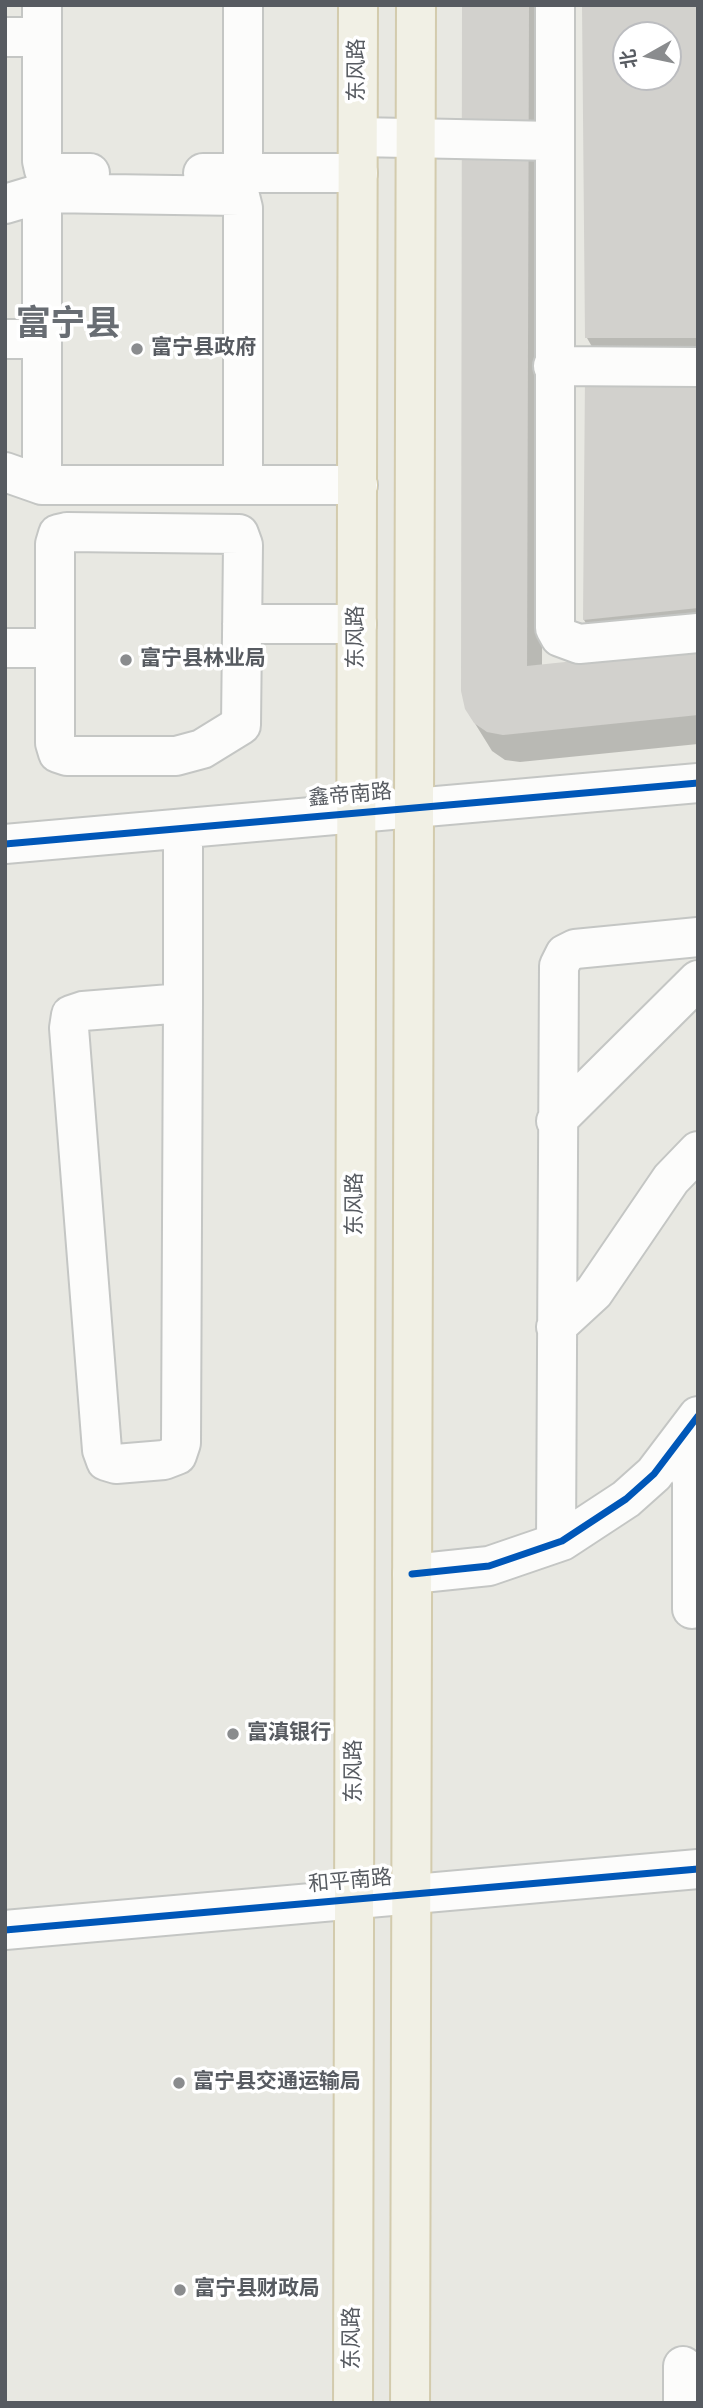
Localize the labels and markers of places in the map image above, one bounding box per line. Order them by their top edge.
place label: 富宁县政府 [151,336,256,362]
marker: 富宁县政府 [129,341,145,357]
place label: 富宁县林业局 [140,647,266,673]
marker: 富宁县林业局 [118,652,134,668]
place label: 富滇银行 [247,1721,331,1747]
marker: 富滇银行 [225,1726,241,1742]
place label: 富宁县交通运输局 [193,2070,361,2096]
marker: 富宁县交通运输局 [171,2075,187,2091]
place label: 富宁县财政局 [194,2277,320,2303]
marker: 富宁县财政局 [172,2282,188,2298]

